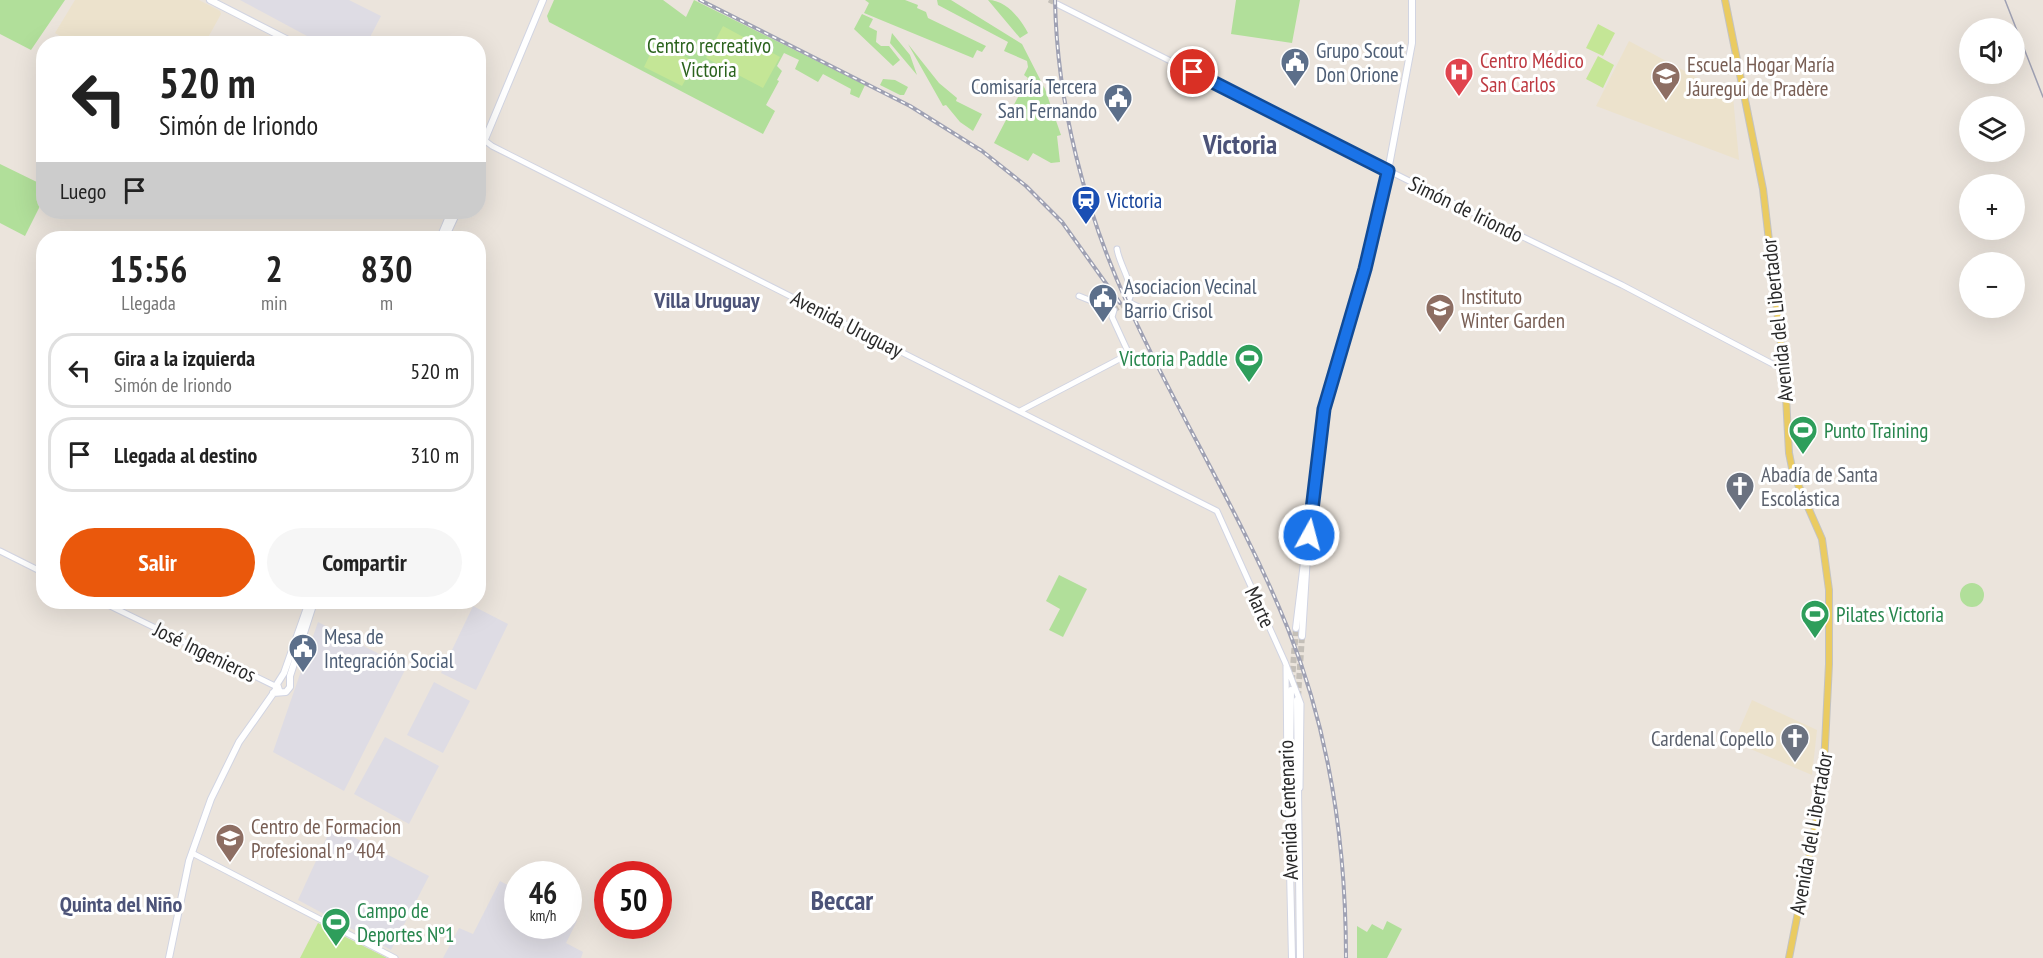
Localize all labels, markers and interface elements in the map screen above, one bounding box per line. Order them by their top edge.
map controls [1959,18,2025,318]
button: sound [1959,18,2025,84]
park label: Centro recreativo Victoria [647,32,771,83]
place label: Grupo Scout Don Orione [1316,37,1404,88]
pin [1167,46,1218,97]
public building icon: Grupo Scout Don Orione [1279,46,1311,88]
place label: Centro Médico San Carlos [1480,47,1584,98]
place label: Escuela Hogar María Jáuregui de Pradère [1686,51,1835,102]
text: 520 m [159,55,256,110]
icon: arrive [1176,55,1209,88]
hospital icon: Centro Médico San Carlos [1443,56,1475,98]
icon: left [60,60,138,138]
school or university icon: Escuela Hogar María Jáuregui de Pradère [1650,60,1682,102]
place label: Comisaría Tercera San Fernando [971,73,1097,124]
public building icon: Comisaría Tercera San Fernando [1102,82,1134,124]
button: layers [1959,96,2025,162]
text: Simón de Iriondo [159,108,318,142]
district label: Victoria [1202,127,1277,161]
street label: Simón de Iriondo [1404,170,1528,248]
icon: arrive [118,174,151,207]
button: + [1959,174,2025,240]
text: Luego [60,177,106,205]
station icon: Victoria [1070,184,1102,226]
place label: Victoria [1106,187,1162,214]
street label: Avenida del Libertador [1755,237,1799,403]
text: 15:56 [110,245,187,292]
text: 2 [265,245,283,292]
text: 830 [361,245,412,292]
button: − [1959,252,2025,318]
place label: Asociacion Vecinal Barrio Crisol [1124,273,1257,324]
public building icon: Asociacion Vecinal Barrio Crisol [1087,282,1119,324]
place label: Instituto Winter Garden [1461,283,1565,334]
street label: Avenida Uruguay [786,284,908,364]
district label: Villa Uruguay [653,286,761,314]
text: Llegada [121,290,176,316]
text: min [261,290,287,316]
text: m [380,290,393,316]
school or university icon: Instituto Winter Garden [1424,292,1456,334]
sports icon: Victoria Paddle [1233,342,1265,384]
text: Gira a la izquierda [114,344,255,372]
place label: Victoria Paddle [1118,345,1228,372]
icon: left [63,354,96,387]
text: 520 m [410,357,459,385]
text: Simón de Iriondo [114,372,232,398]
sports icon: Punto Training [1787,414,1819,456]
place label: Punto Training [1824,417,1928,444]
icon: arrive [63,438,96,471]
text: Llegada al destino [114,441,257,469]
text: 310 m [410,441,459,469]
place label: Abadía de Santa Escolástica [1761,461,1878,512]
church icon: Abadía de Santa Escolástica [1724,470,1756,512]
position arrow [1277,503,1341,567]
button: Salir [60,528,255,597]
button: Compartir [267,528,462,597]
street label: Marte [1239,582,1281,632]
sports icon: Pilates Victoria [1799,598,1831,640]
place label: Pilates Victoria [1836,601,1944,628]
street label: José Ingenieros [148,615,261,688]
place label: Mesa de Integración Social [324,623,454,674]
public building icon: Mesa de Integración Social [287,632,319,674]
church icon: Cardenal Copello [1779,722,1811,764]
place label: Cardenal Copello [1651,725,1774,752]
street label: Avenida Centenario [1272,740,1304,880]
street label: Avenida del Libertador [1783,749,1839,916]
place label: Centro de Formacion Profesional nº 404 [251,813,401,864]
school or university icon: Centro de Formacion Profesional nº 404 [214,822,246,864]
speed limit sign: 50 [594,861,672,939]
text: 46 [529,873,557,912]
district label: Beccar [811,883,873,917]
district label: Quinta del Niño [60,890,182,918]
place label: Campo de Deportes Nº1 [357,897,455,948]
sports icon: Campo de Deportes Nº1 [320,906,352,948]
text: km/h [530,906,556,925]

